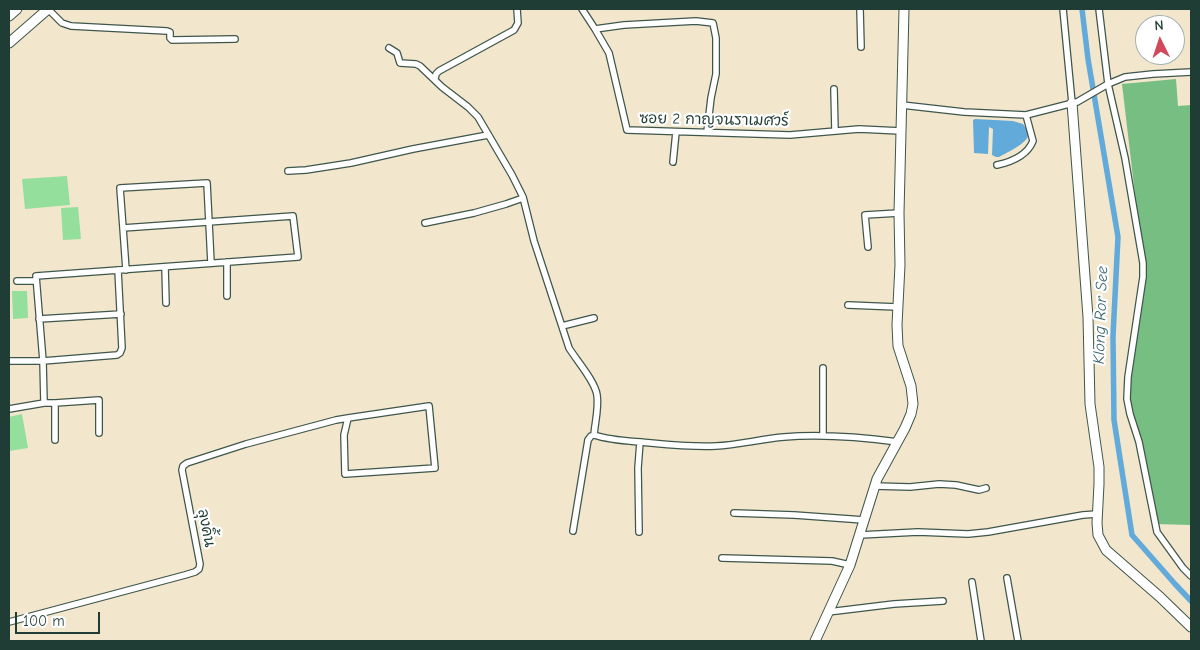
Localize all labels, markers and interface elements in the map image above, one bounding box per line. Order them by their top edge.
north arrow [1135,15,1185,65]
text: N [1154,17,1164,34]
street label: ซอย 2 กาญจนราเมศวร์ [639,110,789,130]
water label: Klong Ror See [1090,266,1112,364]
street label: ลุงคิ้น [193,507,219,549]
scale bar [18,602,102,634]
text: 100 m [23,612,65,630]

